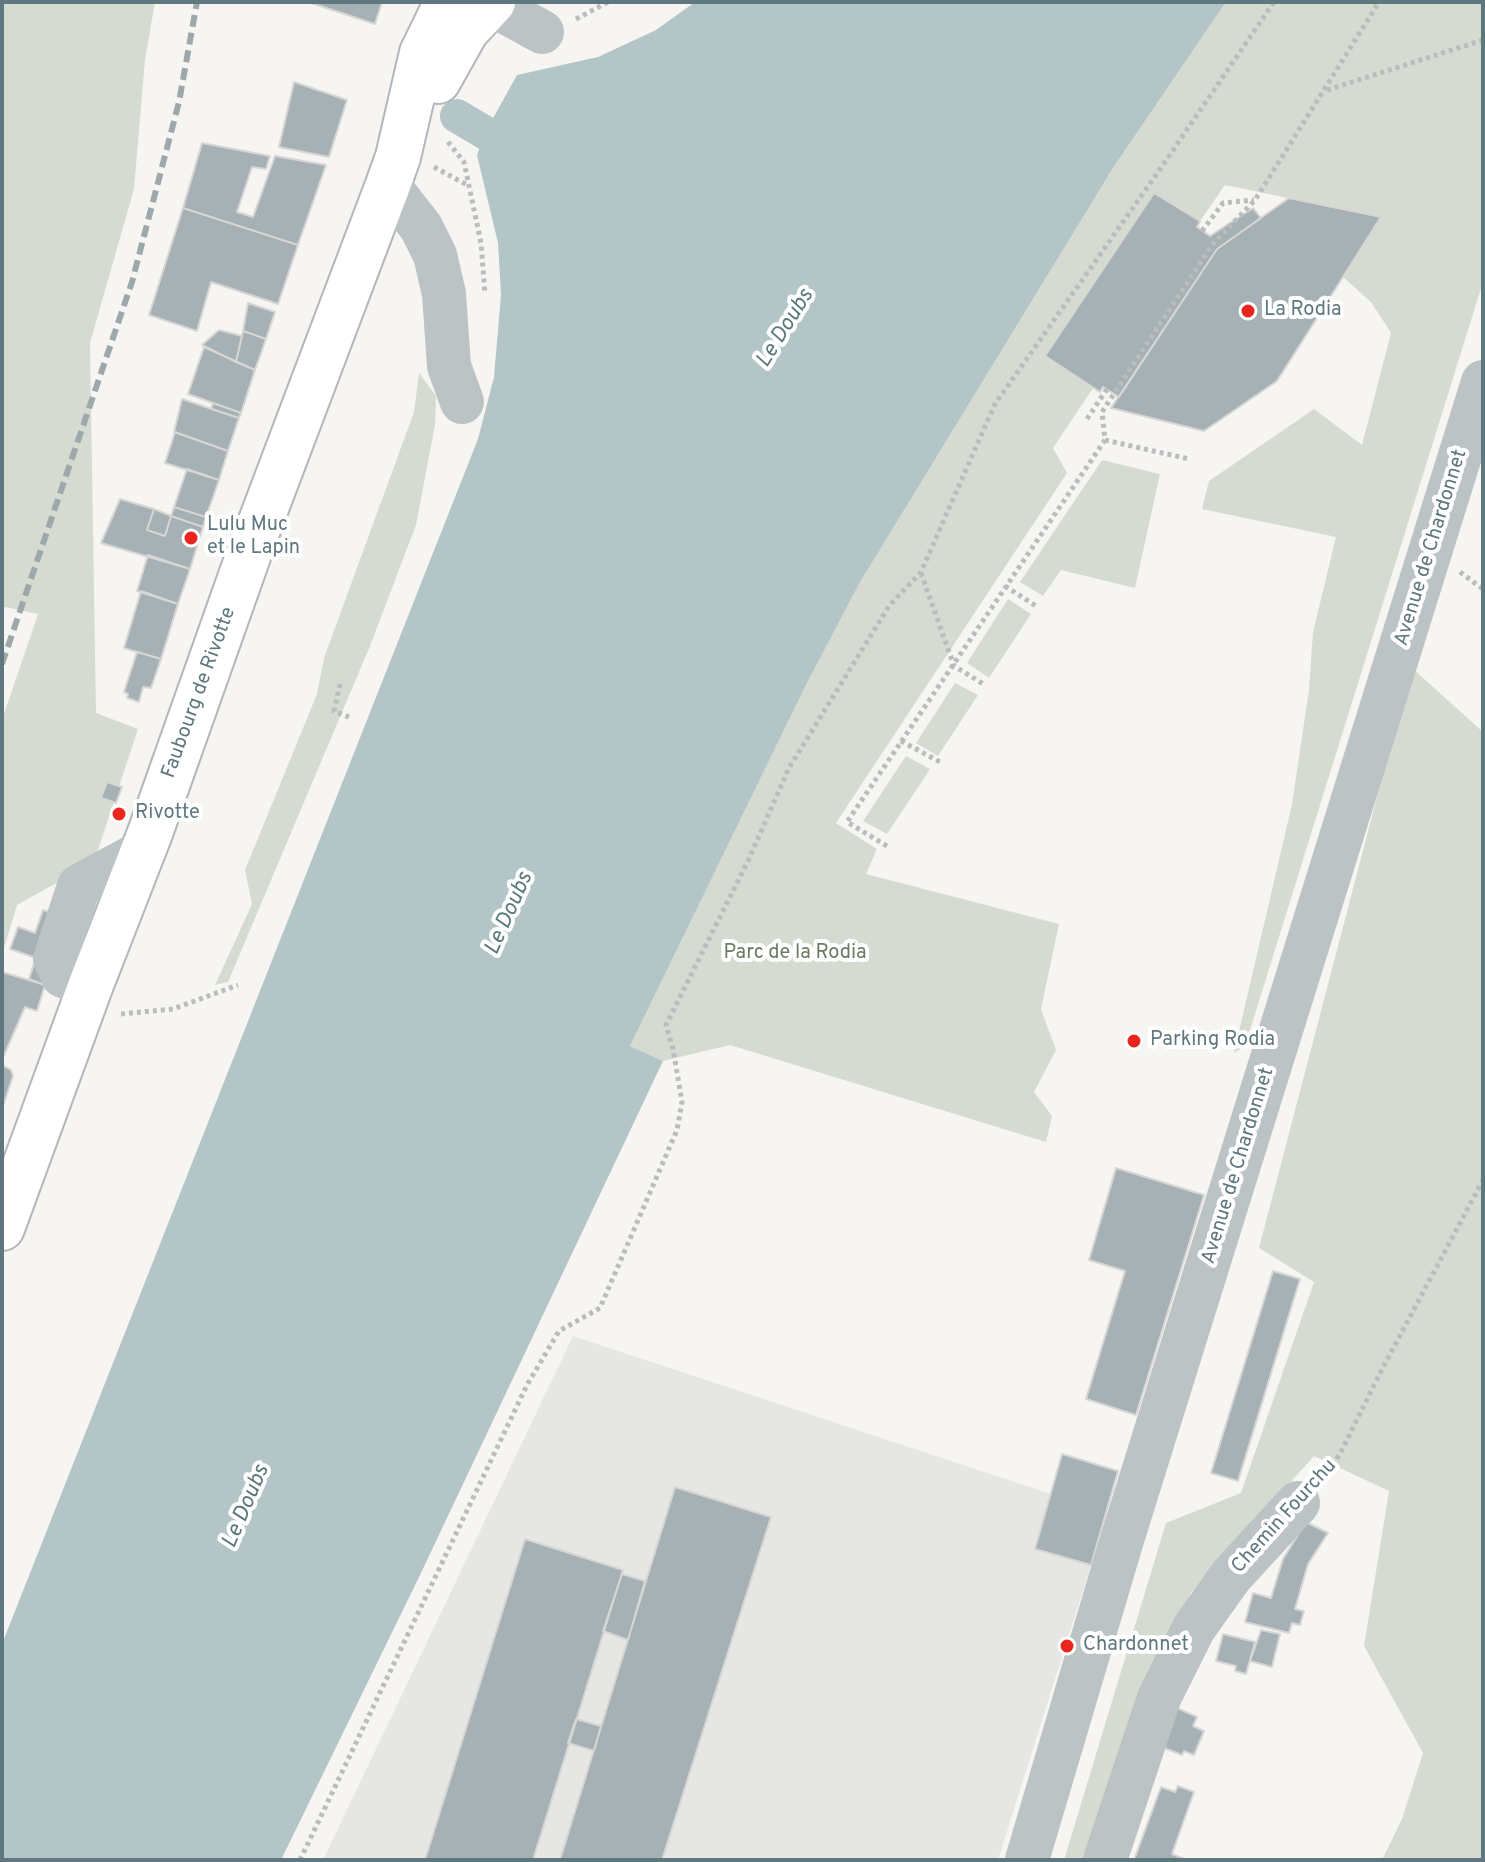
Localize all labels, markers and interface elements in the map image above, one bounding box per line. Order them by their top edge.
water label: Le Doubs [752,285,820,373]
place label: La Rodia [1264,299,1342,323]
marker: La Rodia [1239,302,1257,320]
street label: Avenue de Chardonnet [1391,447,1473,649]
place label: Lulu Muc et le Lapin [207,514,300,561]
marker: Lulu Muc et le Lapin [182,529,200,547]
street label: Faubourg de Rivotte [158,604,242,782]
place label: Rivotte [135,802,200,826]
marker: Rivotte [110,805,128,823]
water label: Le Doubs [480,869,540,959]
park label: Parc de la Rodia [723,942,867,966]
place label: Parking Rodia [1150,1029,1275,1053]
marker: Parking Rodia [1125,1032,1143,1050]
street label: Avenue de Chardonnet [1198,1065,1280,1267]
street label: Chemin Fourchu [1227,1455,1343,1579]
water label: Le Doubs [218,1461,276,1553]
place label: Chardonnet [1083,1634,1189,1658]
marker: Chardonnet [1058,1637,1076,1655]

